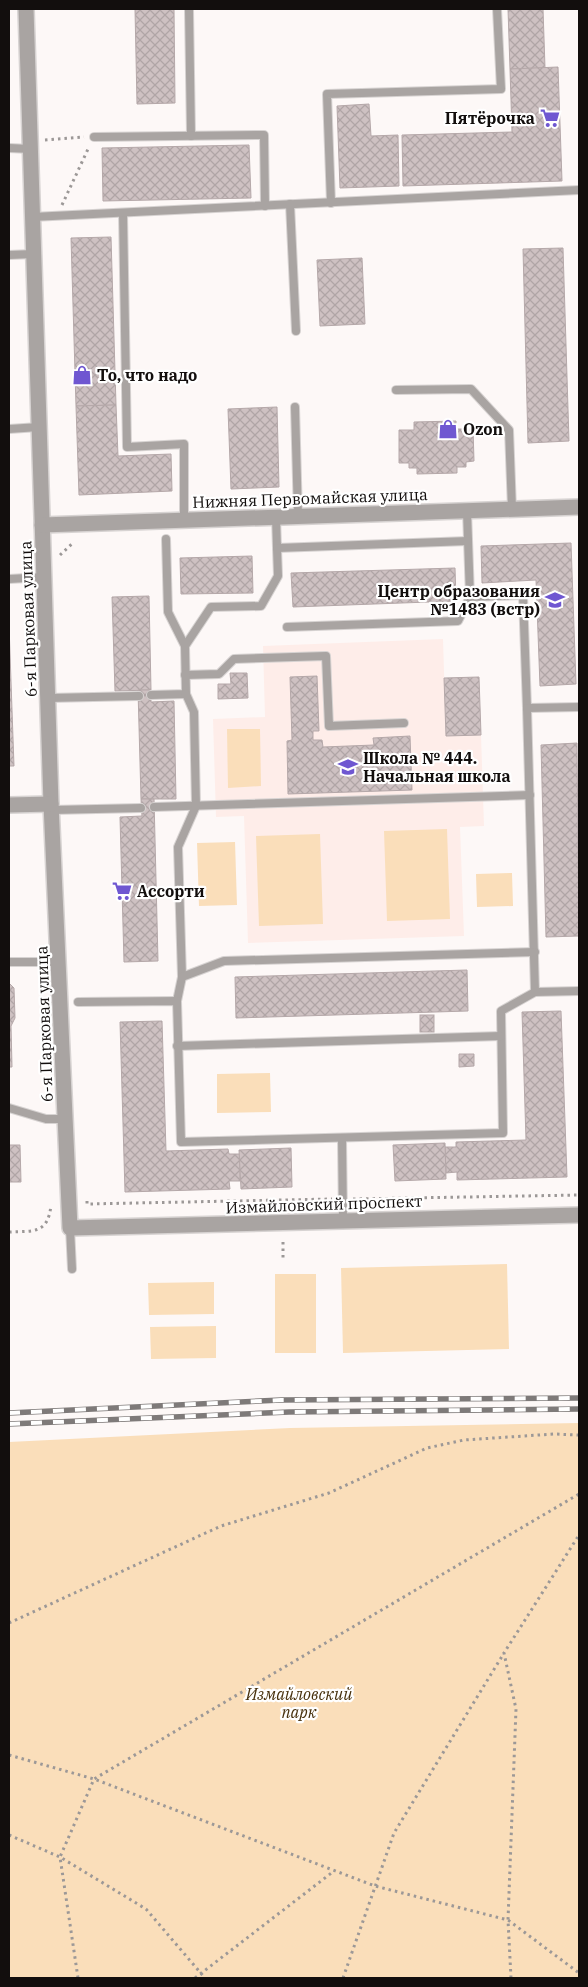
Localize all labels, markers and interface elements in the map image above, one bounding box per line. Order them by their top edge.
supermarket icon: Пятёрочка [539,107,561,129]
place label: Пятёрочка [445,108,535,128]
shop icon: То, что надо [71,364,93,386]
place label: То, что надо [97,365,197,385]
shop icon: Ozon [437,418,459,440]
place label: Ozon [463,419,503,439]
street label: Нижняя Первомайская улица [192,484,428,512]
street label: 6-я Парковая улица [15,540,41,698]
place label: Центр образования №1483 (встр) [377,581,540,619]
school or university icon: Центр образования №1483 (встр) [544,589,566,611]
place label: Школа № 444. Начальная школа [363,748,511,786]
school or university icon: Школа № 444. Начальная школа [337,756,359,778]
supermarket icon: Ассорти [111,880,133,902]
place label: Ассорти [137,881,205,901]
street label: 6-я Парковая улица [31,945,57,1103]
street label: Измайловский проспект [225,1191,423,1217]
park label: Измайловский парк [245,1684,352,1722]

